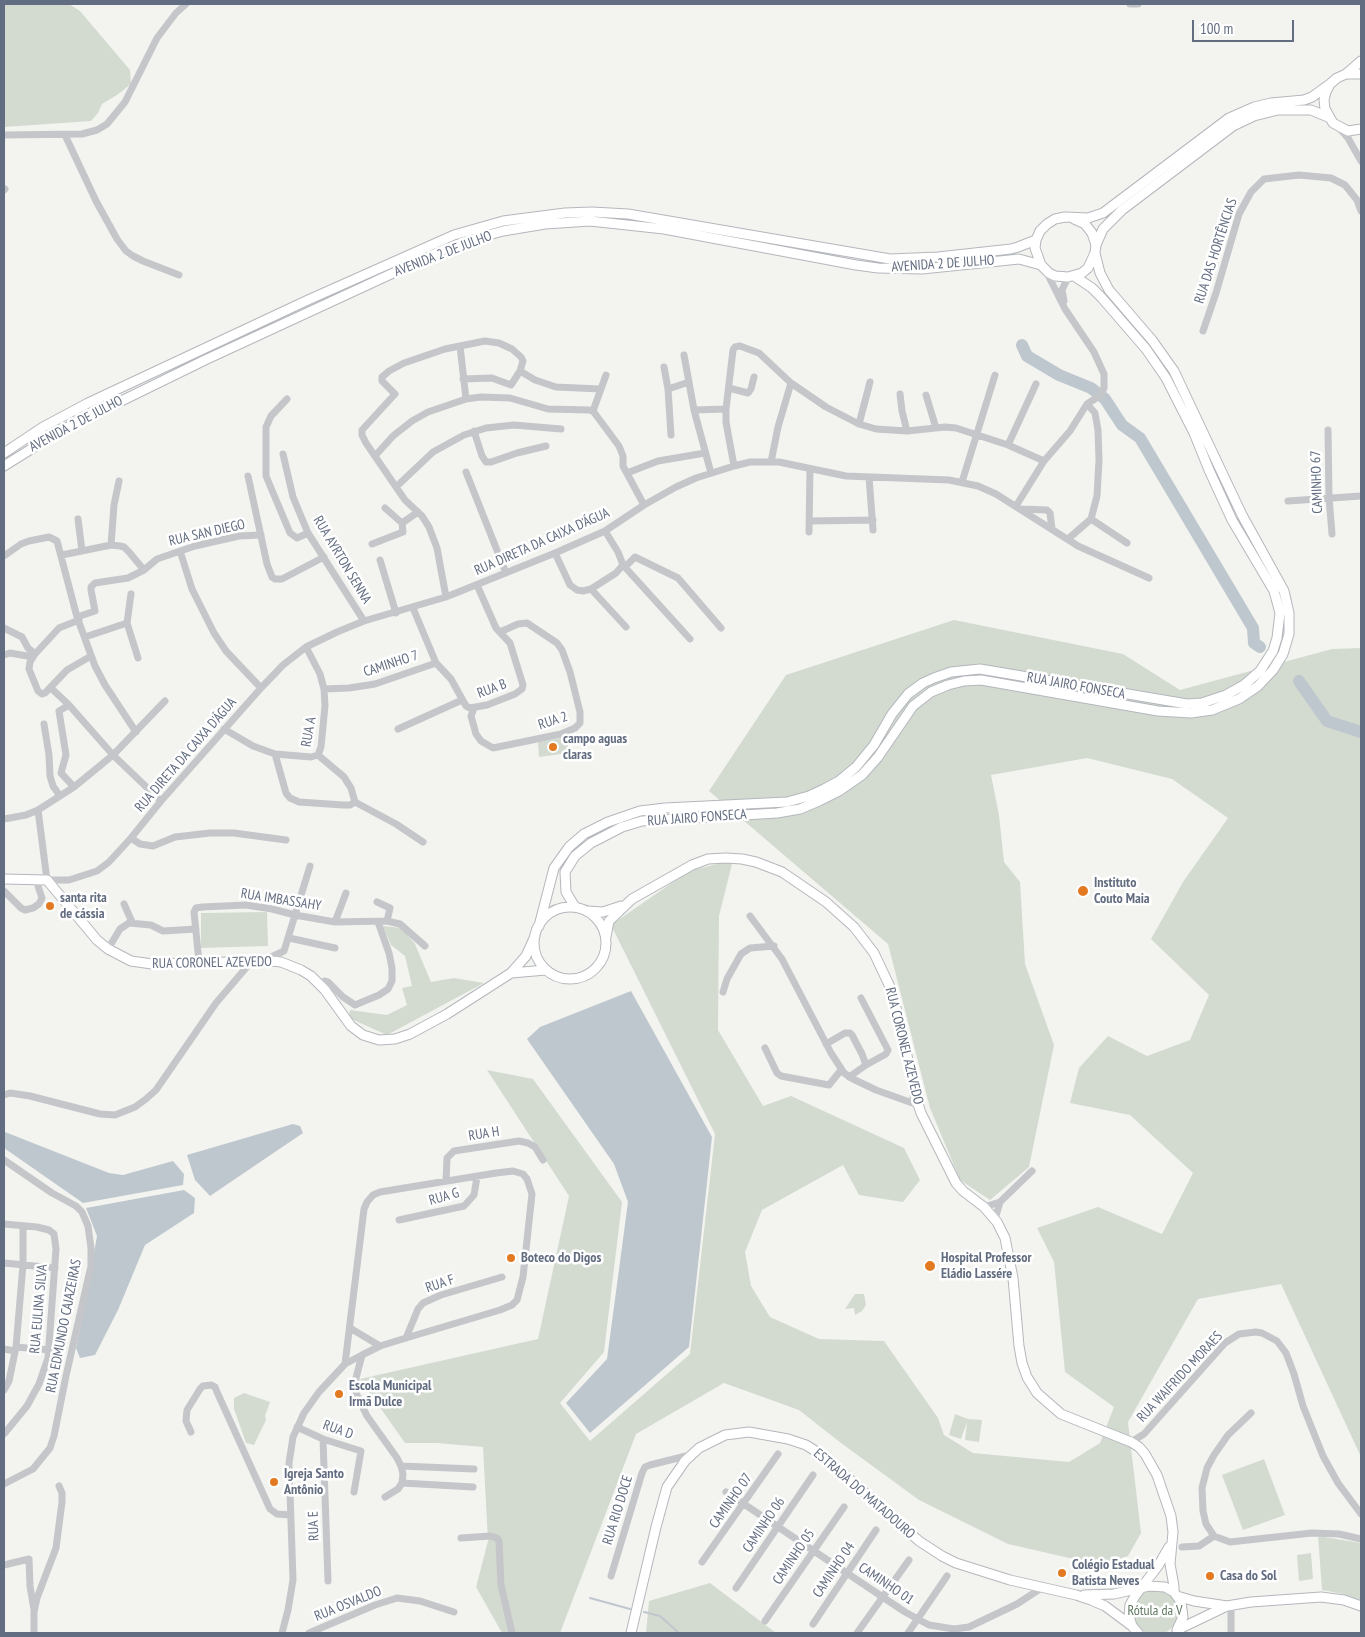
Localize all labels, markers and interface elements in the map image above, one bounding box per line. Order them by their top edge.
scale bar [1195,10,1298,42]
text: 100 m [1200,19,1233,38]
street label: RUA DAS HORTÊNCIAS [1191,196,1241,306]
street label: AVENIDA 2 DE JULHO [392,228,494,280]
street label: AVENIDA 2 DE JULHO [891,252,995,276]
street label: AVENIDA 2 DE JULHO [26,392,126,456]
street label: CAMINHO 67 [1308,450,1326,514]
street label: RUA DIRETA DA CAIXA D'ÁGUA [472,505,612,579]
street label: RUA AYRTON SENNA [309,513,375,607]
street label: RUA SAN DIEGO [167,516,247,550]
street label: CAMINHO 7 [361,647,421,681]
street label: RUA JAIRO FONSECA [1026,669,1126,703]
street label: RUA B [475,676,509,702]
street label: RUA DIRETA DA CAIXA D'ÁGUA [132,694,240,816]
street label: RUA 2 [536,708,570,734]
street label: RUA A [298,716,320,748]
place label: campo aguas claras [563,731,627,764]
marker: campo aguas claras [547,741,559,753]
street label: RUA JAIRO FONSECA [647,806,747,830]
place label: Instituto Couto Maia [1094,875,1150,908]
marker: Instituto Couto Maia [1076,884,1090,898]
street label: RUA IMBASSAHY [239,885,323,915]
place label: santa rita de cássia [60,890,107,922]
marker: santa rita de cássia [44,900,56,912]
street label: RUA CORONEL AZEVEDO [152,954,272,972]
street label: RUA CORONEL AZEVEDO [881,986,927,1106]
street label: RUA H [467,1123,501,1145]
street label: RUA G [427,1185,461,1209]
place label: Boteco do Digos [521,1250,601,1266]
place label: Hospital Professor Eládio Lassére [941,1250,1032,1282]
marker: Boteco do Digos [505,1252,517,1264]
street label: RUA EDMUNDO CAJAZEIRAS [43,1258,85,1394]
marker: Hospital Professor Eládio Lassére [923,1259,937,1273]
street label: RUA EULINA SILVA [27,1264,51,1354]
street label: RUA F [423,1271,457,1297]
street label: RUA WAIFRIDO MORAES [1134,1328,1226,1426]
place label: Escola Municipal Irmã Dulce [349,1378,431,1410]
marker: Escola Municipal Irmã Dulce [333,1388,345,1400]
street label: RUA D [321,1417,355,1443]
street label: ESTRADA DO MATADOURO [810,1445,918,1543]
place label: Igreja Santo Antônio [284,1466,344,1498]
street label: CAMINHO 07 [706,1470,756,1532]
street label: RUA RIO DOCE [599,1473,637,1547]
marker: Igreja Santo Antônio [268,1476,280,1488]
street label: CAMINHO 06 [739,1494,789,1556]
street label: RUA E [305,1511,323,1541]
street label: CAMINHO 05 [769,1526,819,1588]
street label: CAMINHO 04 [809,1539,859,1601]
place label: Colégio Estadual Batista Neves [1072,1557,1155,1590]
street label: CAMINHO 01 [855,1559,917,1609]
marker: Colégio Estadual Batista Neves [1056,1567,1068,1579]
place label: Casa do Sol [1220,1568,1277,1584]
marker: Casa do Sol [1204,1570,1216,1582]
street label: RUA OSVALDO [312,1583,384,1625]
park label: Rótula da V [1127,1603,1183,1619]

